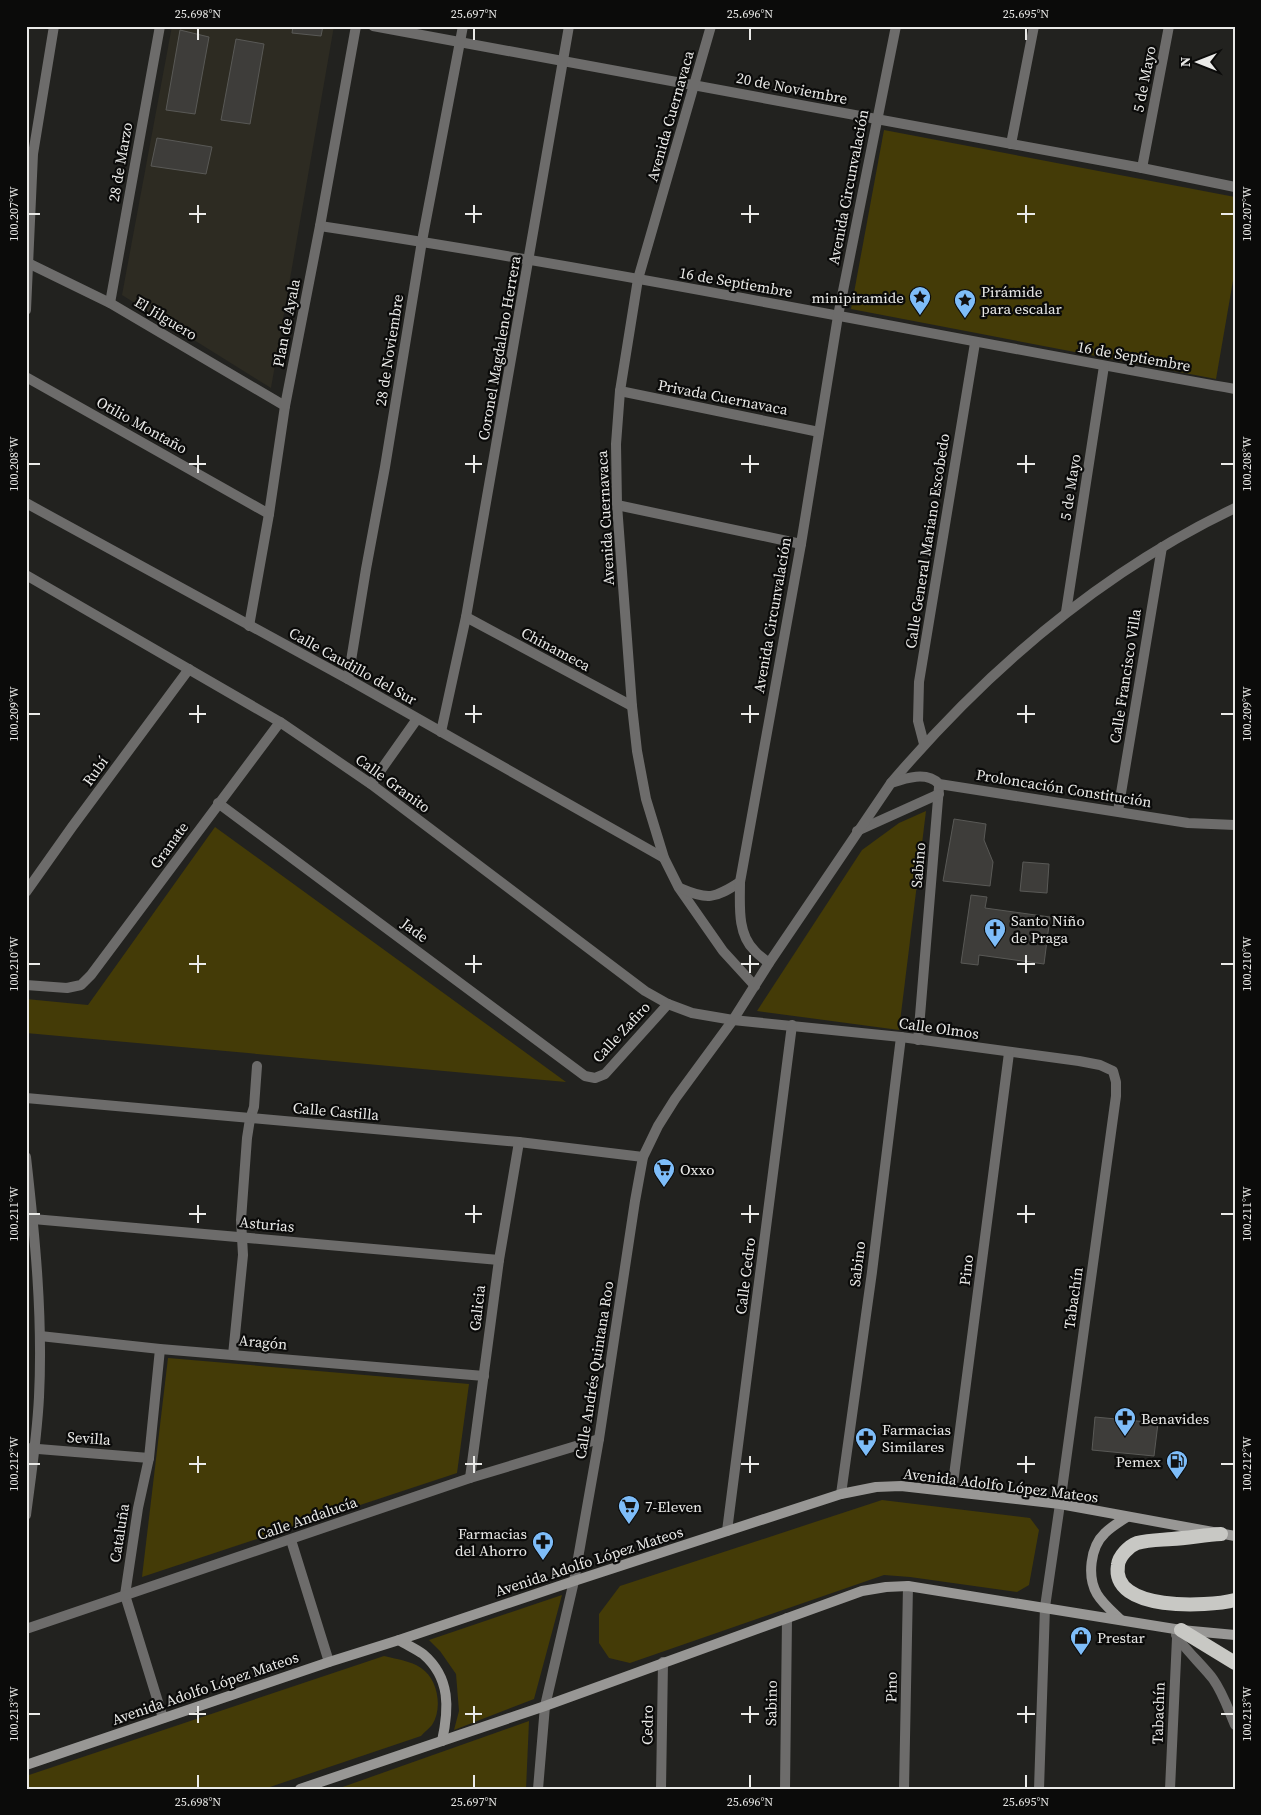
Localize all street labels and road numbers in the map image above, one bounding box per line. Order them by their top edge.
street label: 5 de Mayo [1127,44,1161,114]
street label: Avenida Cuernavaca [641,48,699,184]
street label: 20 de Noviembre [735,67,850,109]
street label: Avenida Circunvalación [823,107,873,267]
street label: 28 de Marzo [103,121,137,203]
street label: Coronel Magdaleno Herrera [472,254,526,442]
street label: 16 de Septiembre [678,262,795,302]
street label: Plan de Ayala [267,277,305,369]
street label: El Jilguero [131,291,201,345]
street label: 28 de Noviembre [370,292,408,407]
street label: 16 de Septiembre [1076,336,1193,376]
street label: Privada Cuernavaca [656,374,790,420]
street label: Otilio Montaño [93,391,191,459]
street label: Calle General Mariano Escobedo [900,432,954,650]
street label: Avenida Cuernavaca [591,450,619,586]
street label: 5 de Mayo [1054,452,1086,522]
street label: Avenida Circunvalación [748,535,796,695]
street label: Calle Francisco Villa [1104,607,1146,745]
street label: Calle Caudillo del Sur [285,622,421,710]
street label: Chinameca [518,622,595,676]
street label: Calle Granito [351,749,435,817]
street label: Rubí [77,752,113,790]
street label: Proloncación Constitución [975,764,1153,812]
street label: Granate [145,817,193,873]
street label: Sabino [906,841,930,889]
street label: Jade [396,912,433,947]
street label: Calle Zafiro [587,997,655,1067]
street label: Calle Olmos [898,1012,980,1044]
street label: Calle Castilla [292,1097,380,1125]
street label: Asturias [239,1211,295,1237]
street label: Calle Cedro [730,1236,760,1316]
street label: Sabino [844,1240,870,1288]
street label: Pino [954,1253,978,1287]
street label: Tabachín [1058,1266,1088,1330]
street label: Calle Andrés Quintana Roo [570,1279,618,1461]
street label: Galicia [464,1283,490,1332]
street label: Aragón [238,1329,288,1355]
street label: Sevilla [66,1426,112,1450]
street label: Avenida Adolfo López Mateos [902,1463,1100,1507]
street label: Calle Andalucía [254,1491,360,1545]
street label: Cataluña [104,1502,134,1564]
street label: Avenida Adolfo López Mateos [492,1521,686,1601]
street label: Avenida Adolfo López Mateos [109,1646,301,1730]
street label: Pino [880,1671,902,1703]
street label: Sabino [760,1680,782,1726]
street label: Tabachín [1146,1682,1170,1744]
street label: Cedro [636,1705,658,1745]

